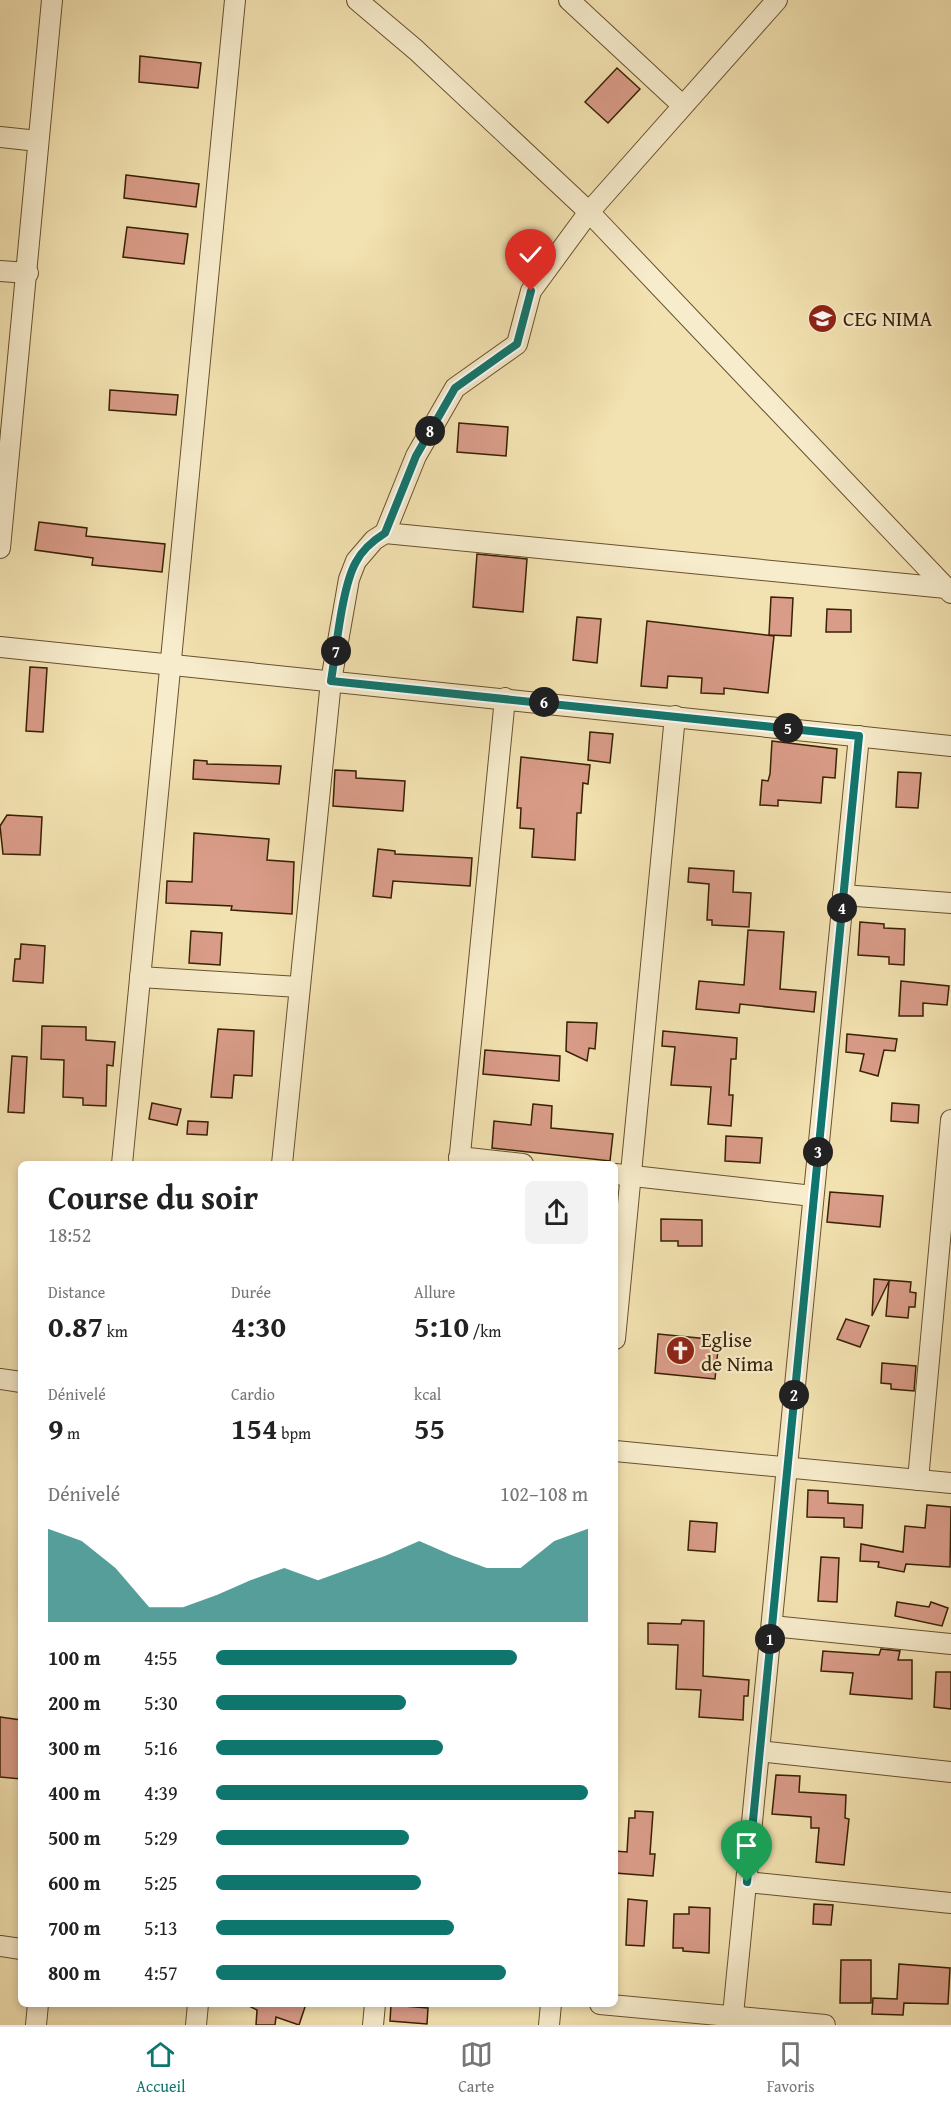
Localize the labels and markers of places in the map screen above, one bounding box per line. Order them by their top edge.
pin [505,229,556,291]
school or university icon: CEG NIMA [806,302,838,334]
place label: CEG NIMA [843,303,932,334]
pin: 8 [415,416,445,446]
pin: 7 [321,636,351,666]
pin: 6 [529,687,559,717]
pin: 5 [773,713,803,743]
pin: 4 [827,893,857,923]
pin: 3 [803,1137,833,1167]
place label: Eglise de Nima [701,1324,773,1379]
church icon: Eglise de Nima [664,1335,696,1367]
pin: 2 [779,1380,809,1410]
pin: 1 [755,1624,785,1654]
pin [721,1820,772,1882]

